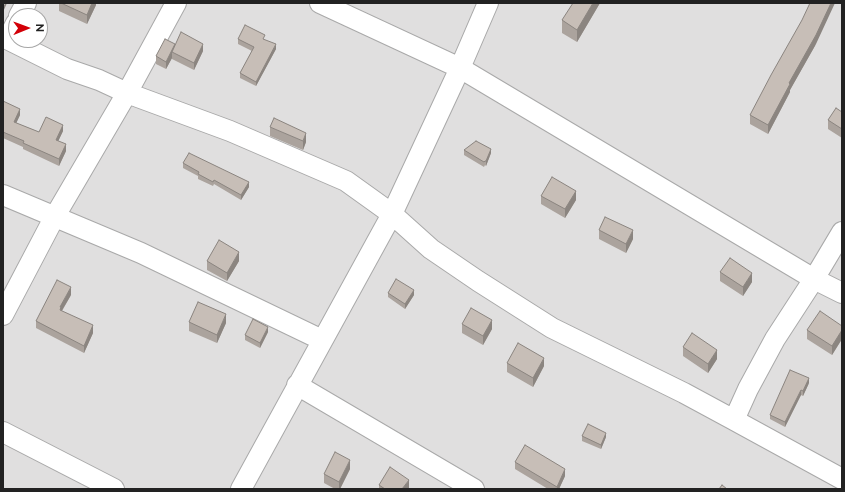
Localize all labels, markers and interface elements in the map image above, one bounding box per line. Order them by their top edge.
north arrow [8,8,48,48]
text: N [33,23,46,32]

